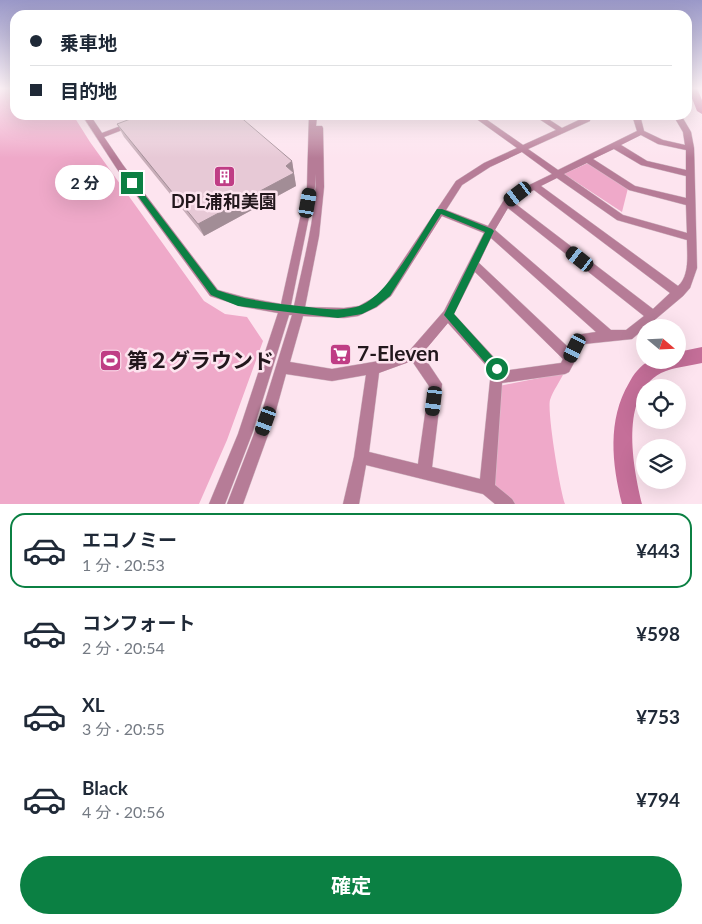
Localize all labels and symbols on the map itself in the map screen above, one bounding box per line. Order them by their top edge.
building icon: DPL浦和美園 [212,165,236,189]
callout: 2 分 [54,166,114,200]
route end [121,172,143,194]
car [501,179,534,209]
car [298,187,317,219]
place label: DPL浦和美園 [171,190,277,212]
car [563,244,596,274]
north arrow [636,319,686,369]
car [561,331,588,365]
place label: 7-Eleven [357,340,439,365]
supermarket icon: 7-Eleven [329,342,353,366]
place label: 第２グラウンド [127,347,274,372]
sports icon: 第２グラウンド [99,349,123,373]
route start [486,358,508,380]
car [424,385,443,417]
car [253,404,278,438]

